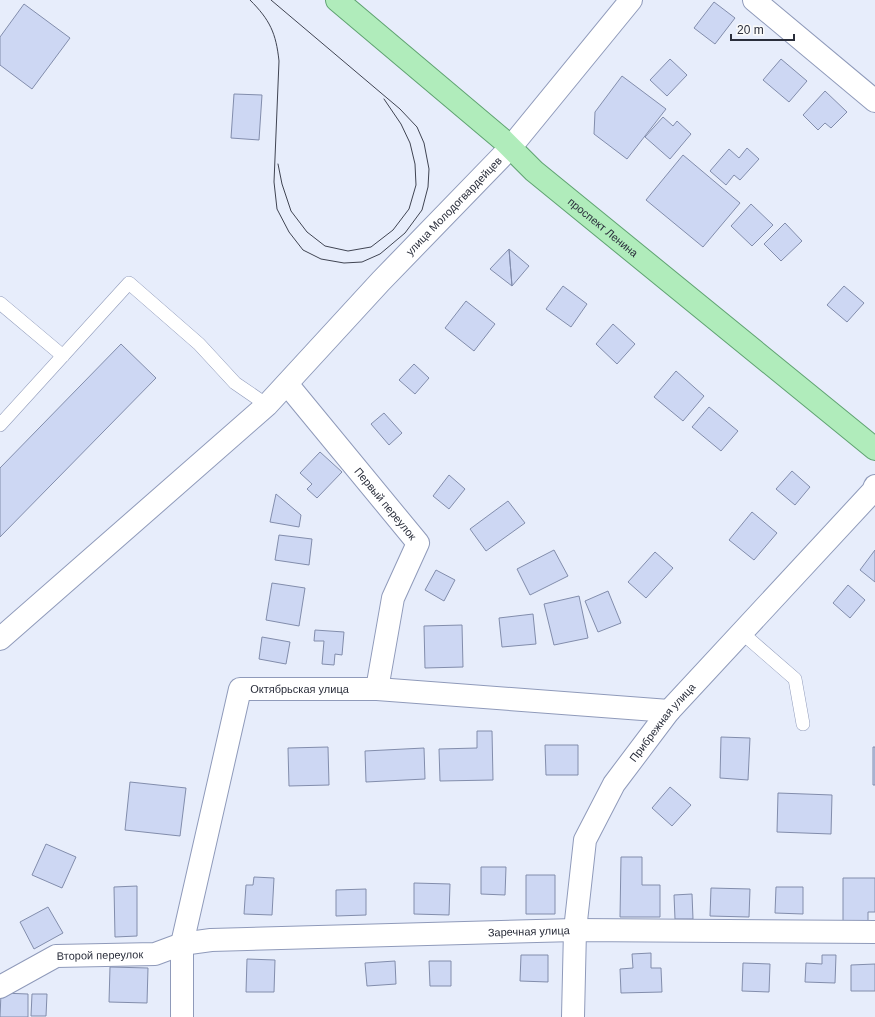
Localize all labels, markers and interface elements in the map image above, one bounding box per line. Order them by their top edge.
scale bar [731,16,794,42]
text: 20 m [737,23,764,37]
street label: улица Молодогвардейцев [403,154,504,258]
street label: проспект Ленина [566,195,641,260]
street label: Первый переулок [352,465,419,542]
street label: Прибрежная улица [627,680,698,764]
street label: Октябрьская улица [250,683,350,695]
street label: Заречная улица [488,924,571,938]
street label: Второй переулок [57,948,144,962]

